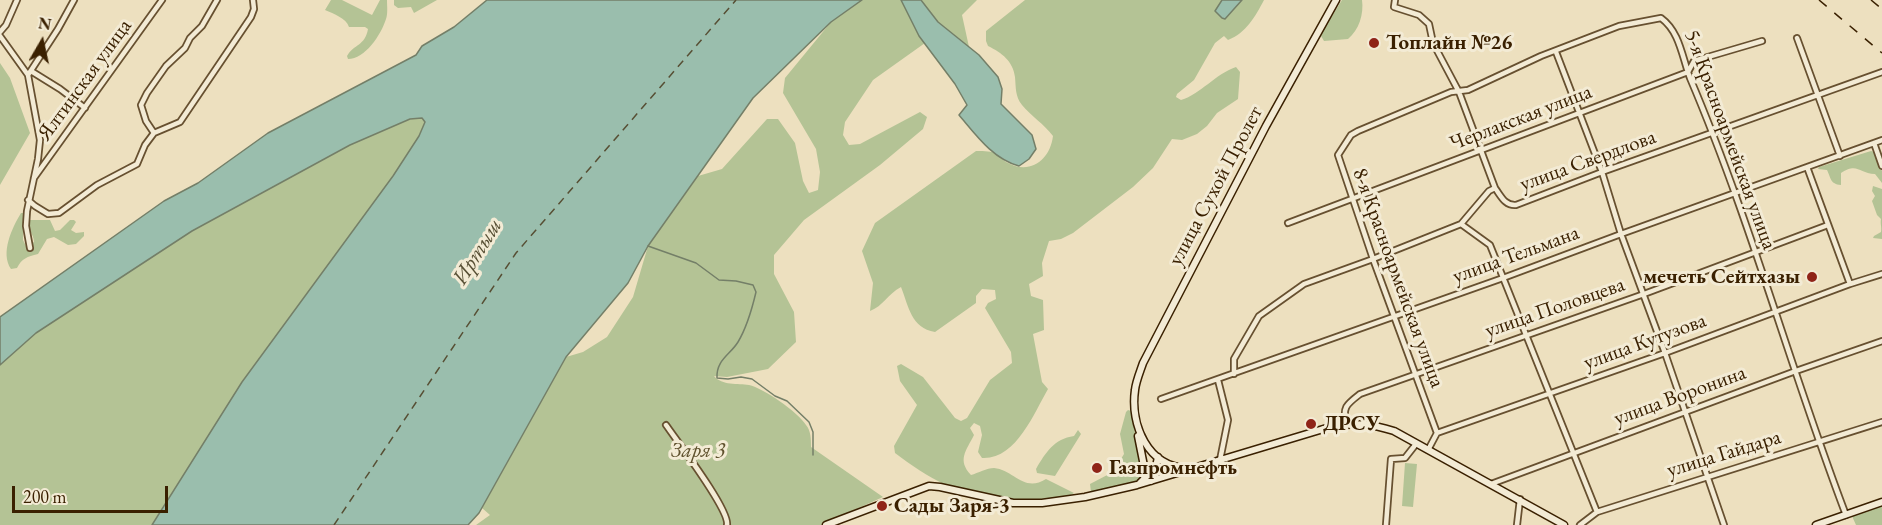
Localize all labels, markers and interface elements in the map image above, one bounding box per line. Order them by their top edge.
north arrow [12,12,72,72]
text: N [37,12,53,35]
street label: Ялтинская улица [33,14,137,146]
street label: 5-я Красноармейская улица [1679,27,1781,253]
place label: Топлайн №26 [1386,30,1512,56]
marker: Топлайн №26 [1367,36,1381,50]
street label: Черлакская улица [1447,79,1595,157]
street label: улица Сухой Пролет [1163,102,1269,270]
street label: улица Свердлова [1517,125,1659,197]
street label: 8-я Красноармейская улица [1347,165,1449,391]
water label: Иртыш [448,214,508,290]
street label: улица Тельмана [1449,220,1583,290]
place label: мечеть Сейтхазы [1643,264,1800,290]
marker: мечеть Сейтхазы [1805,270,1819,284]
street label: улица Половцева [1482,272,1628,344]
street label: улица Кутузова [1580,308,1710,376]
street label: улица Воронина [1611,360,1749,432]
place label: ДРСУ [1323,411,1380,437]
marker: ДРСУ [1304,417,1318,431]
street label: улица Гайдара [1664,425,1784,483]
park label: Заря 3 [671,438,725,464]
place label: Газпромнефть [1109,455,1237,481]
marker: Газпромнефть [1090,461,1104,475]
scale bar [15,474,171,512]
text: 200 m [23,485,67,508]
place label: Сады Заря-3 [894,493,1010,519]
marker: Сады Заря-3 [875,499,889,513]

